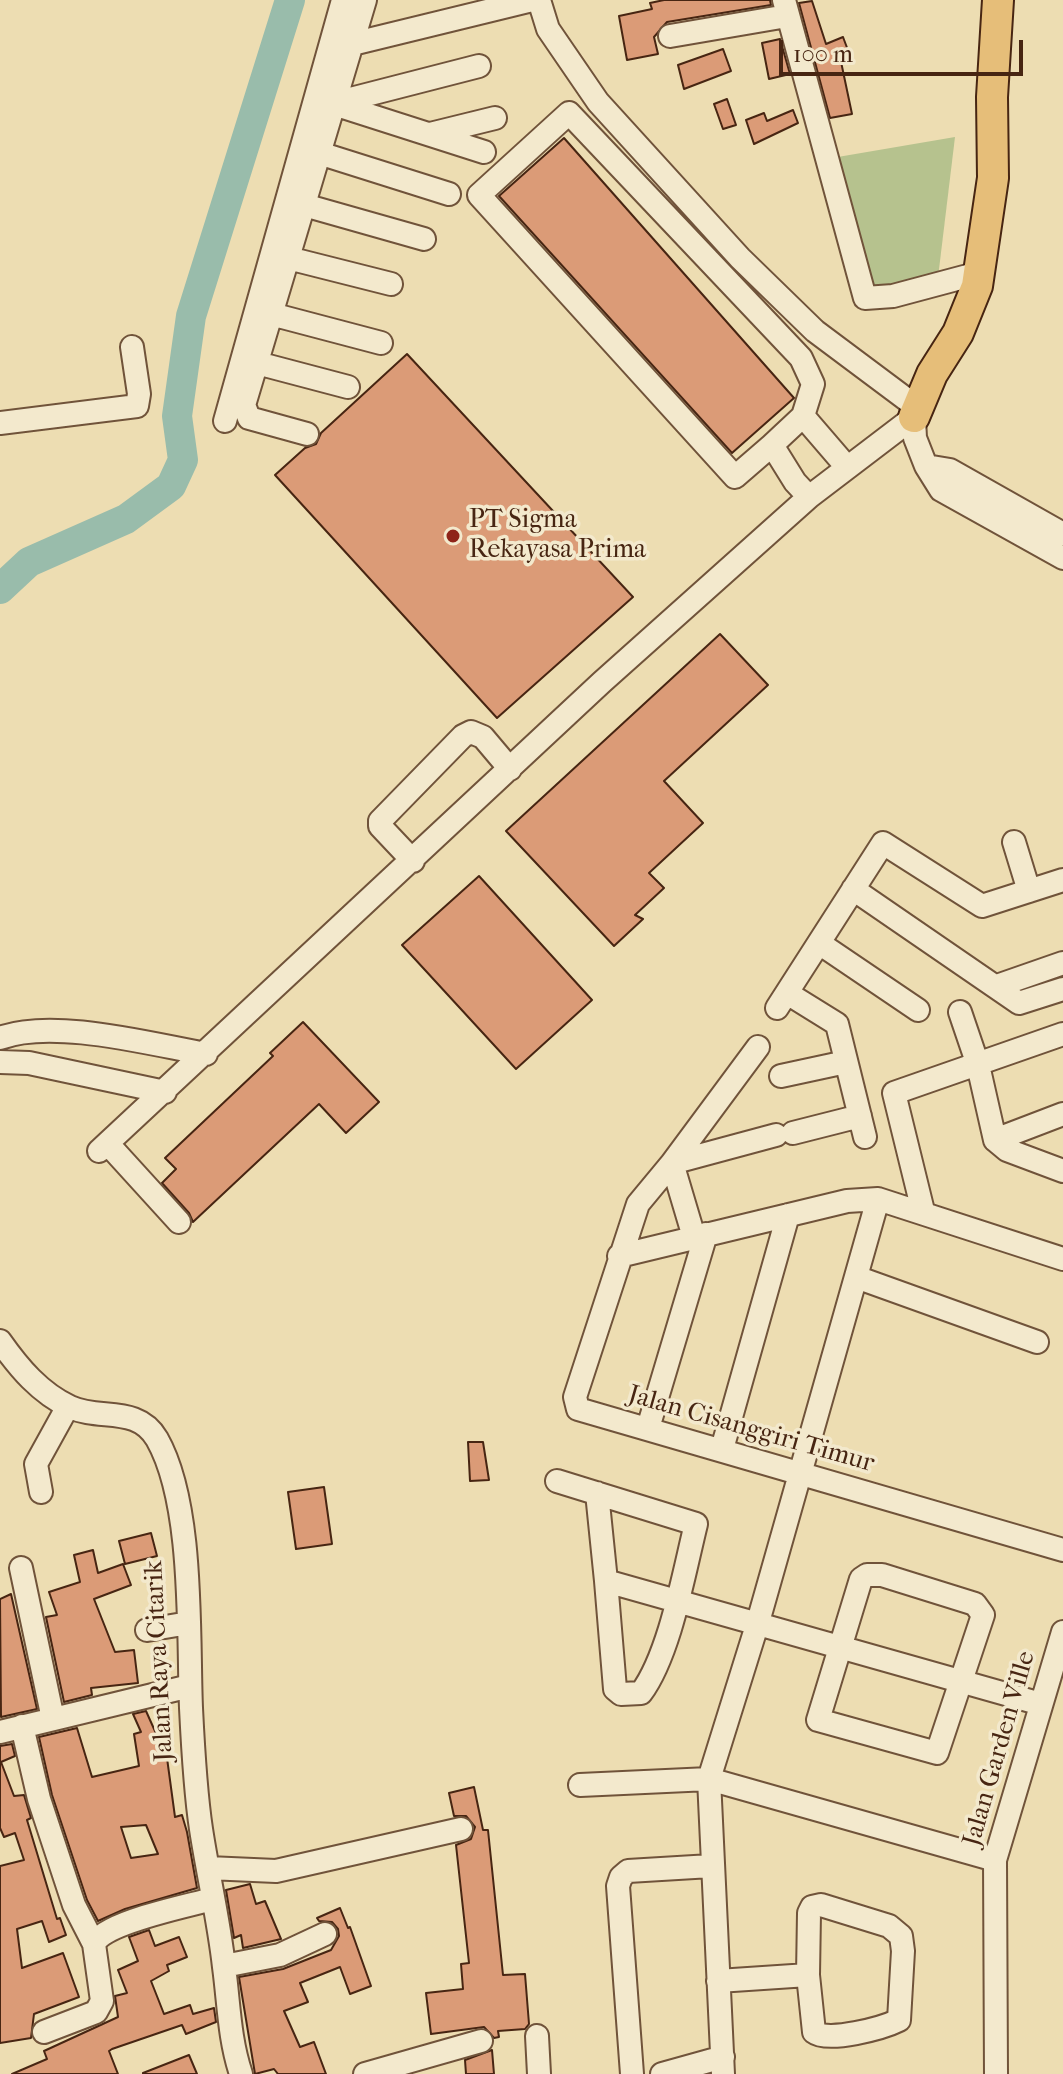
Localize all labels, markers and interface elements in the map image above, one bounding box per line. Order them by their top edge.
scale bar [783,24,1027,74]
text: 100 m [793,40,853,68]
place label: PT Sigma Rekayasa Prima [469,505,646,566]
marker: PT Sigma Rekayasa Prima [444,527,462,545]
street label: Jalan Cisanggiri Timur [624,1380,878,1480]
street label: Jalan Raya Citarik [139,1560,181,1762]
street label: Jalan Garden Ville [957,1648,1043,1850]

